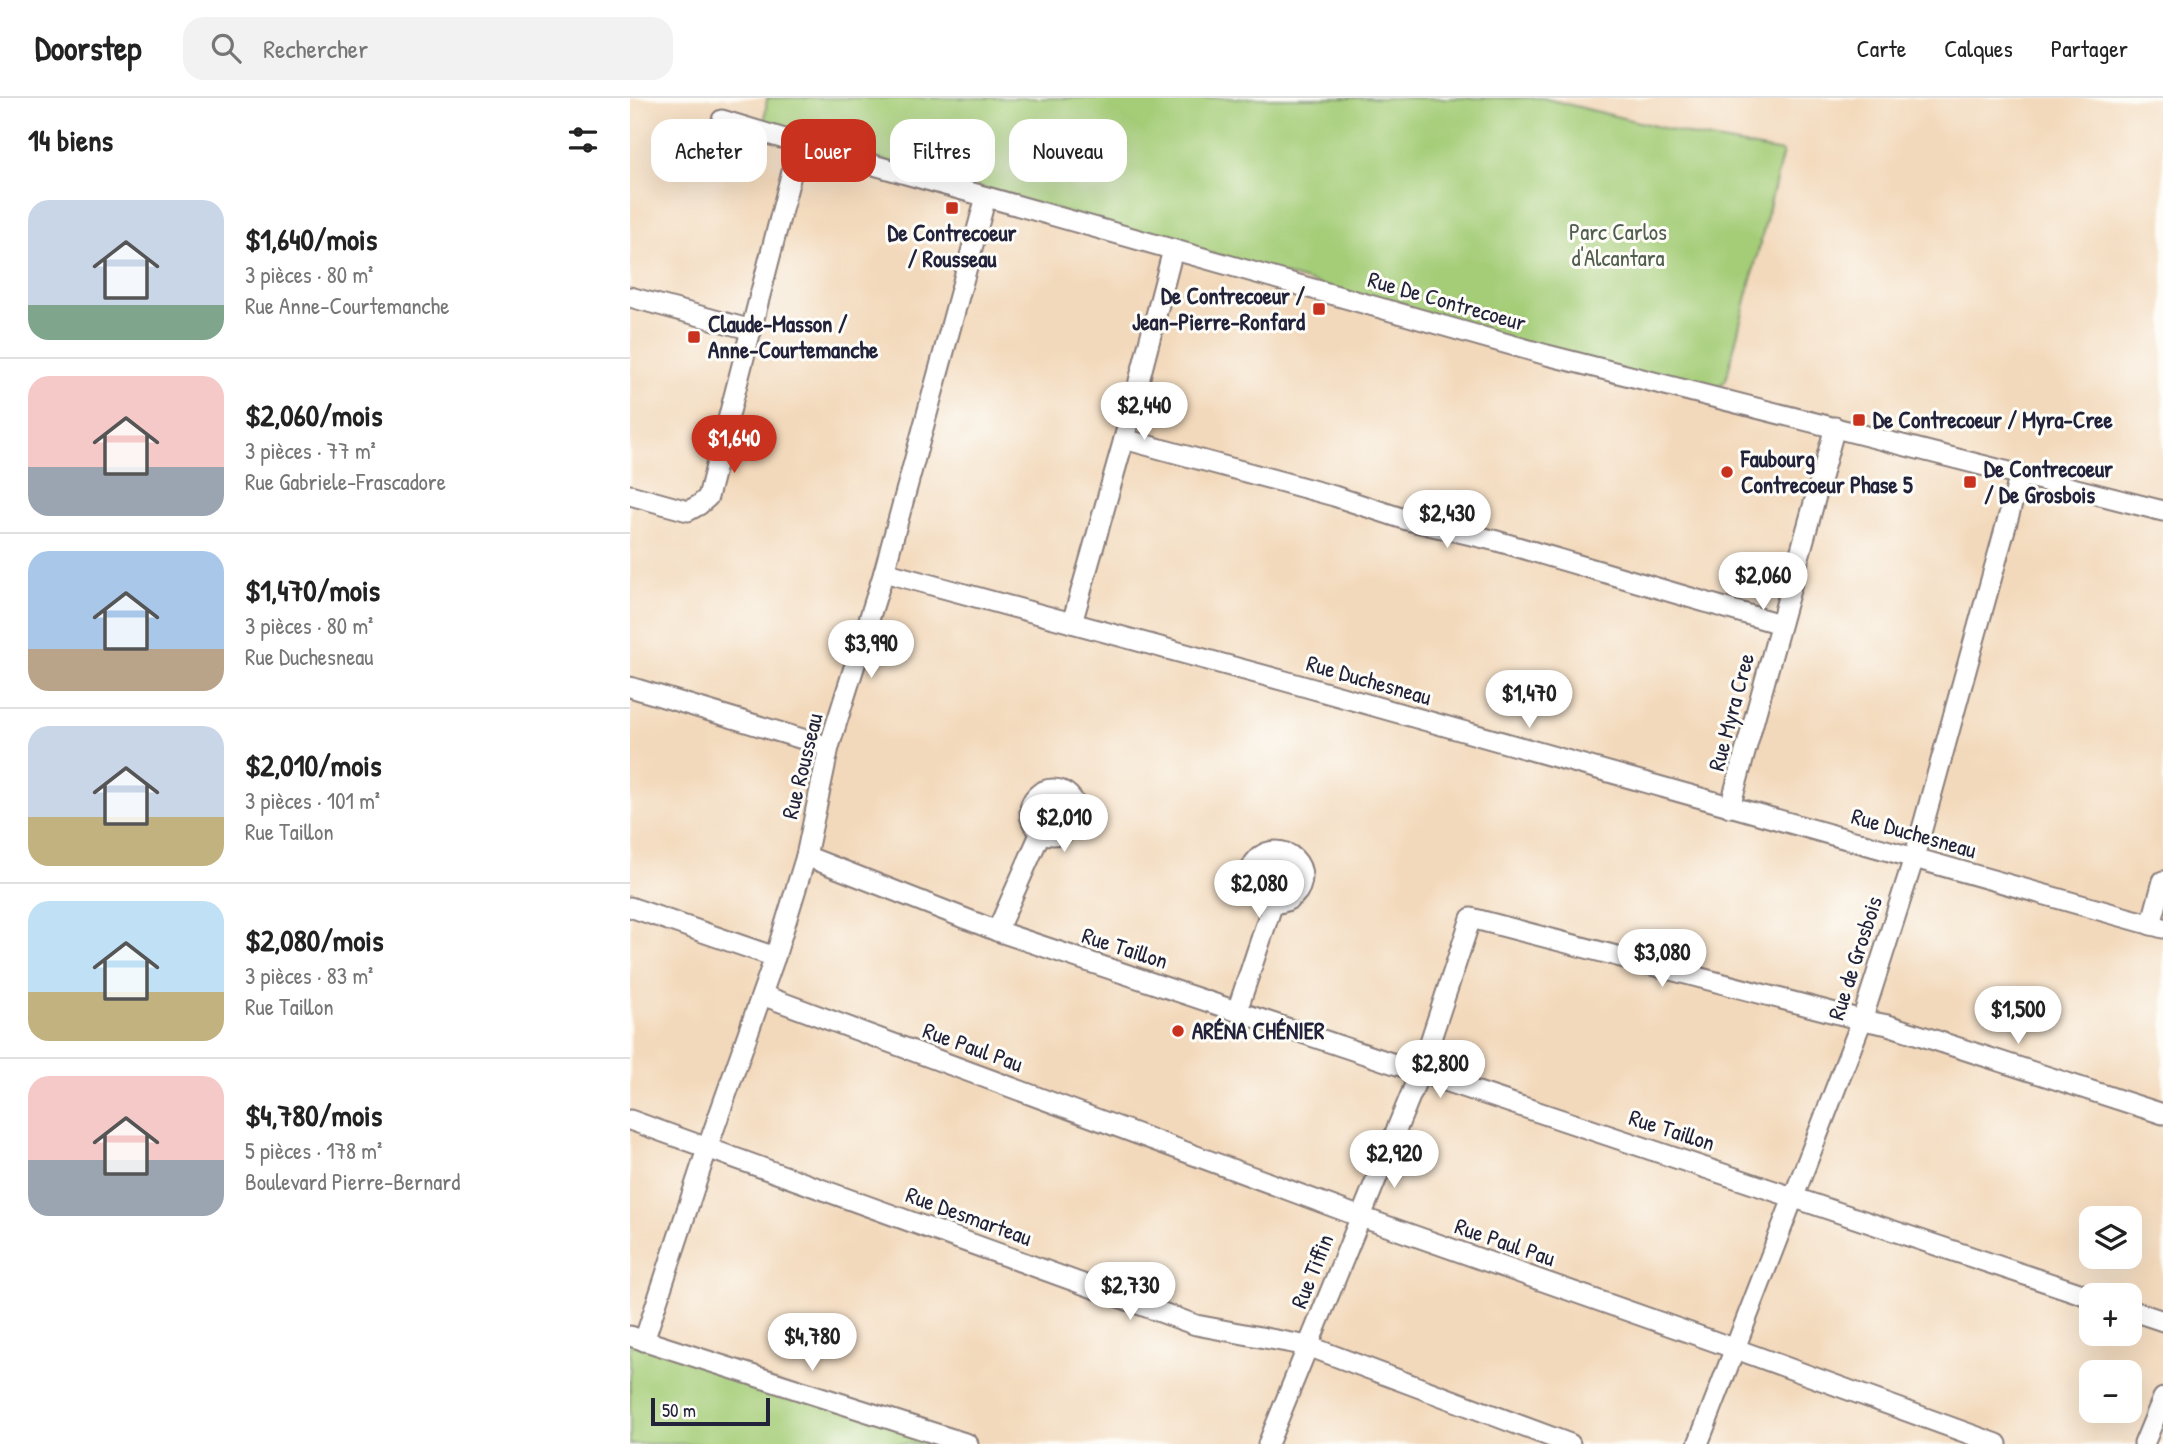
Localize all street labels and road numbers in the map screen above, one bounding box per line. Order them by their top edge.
street label: Rue De Contrecoeur [1364,263,1530,338]
street label: Rue Duchesneau [1303,647,1435,712]
street label: Rue Myra Cree [1700,650,1761,774]
street label: Rue Rousseau [773,710,830,822]
street label: Rue Duchesneau [1848,800,1980,865]
street label: Rue de Grosbois [1820,892,1889,1024]
street label: Rue Taillon [1078,919,1172,976]
street label: Rue Paul Pau [919,1014,1027,1079]
street label: Rue Taillon [1625,1101,1719,1158]
street label: Rue Desmarteau [902,1178,1036,1253]
street label: Rue Paul Pau [1451,1210,1559,1273]
street label: Rue Tiffin [1283,1229,1340,1313]

